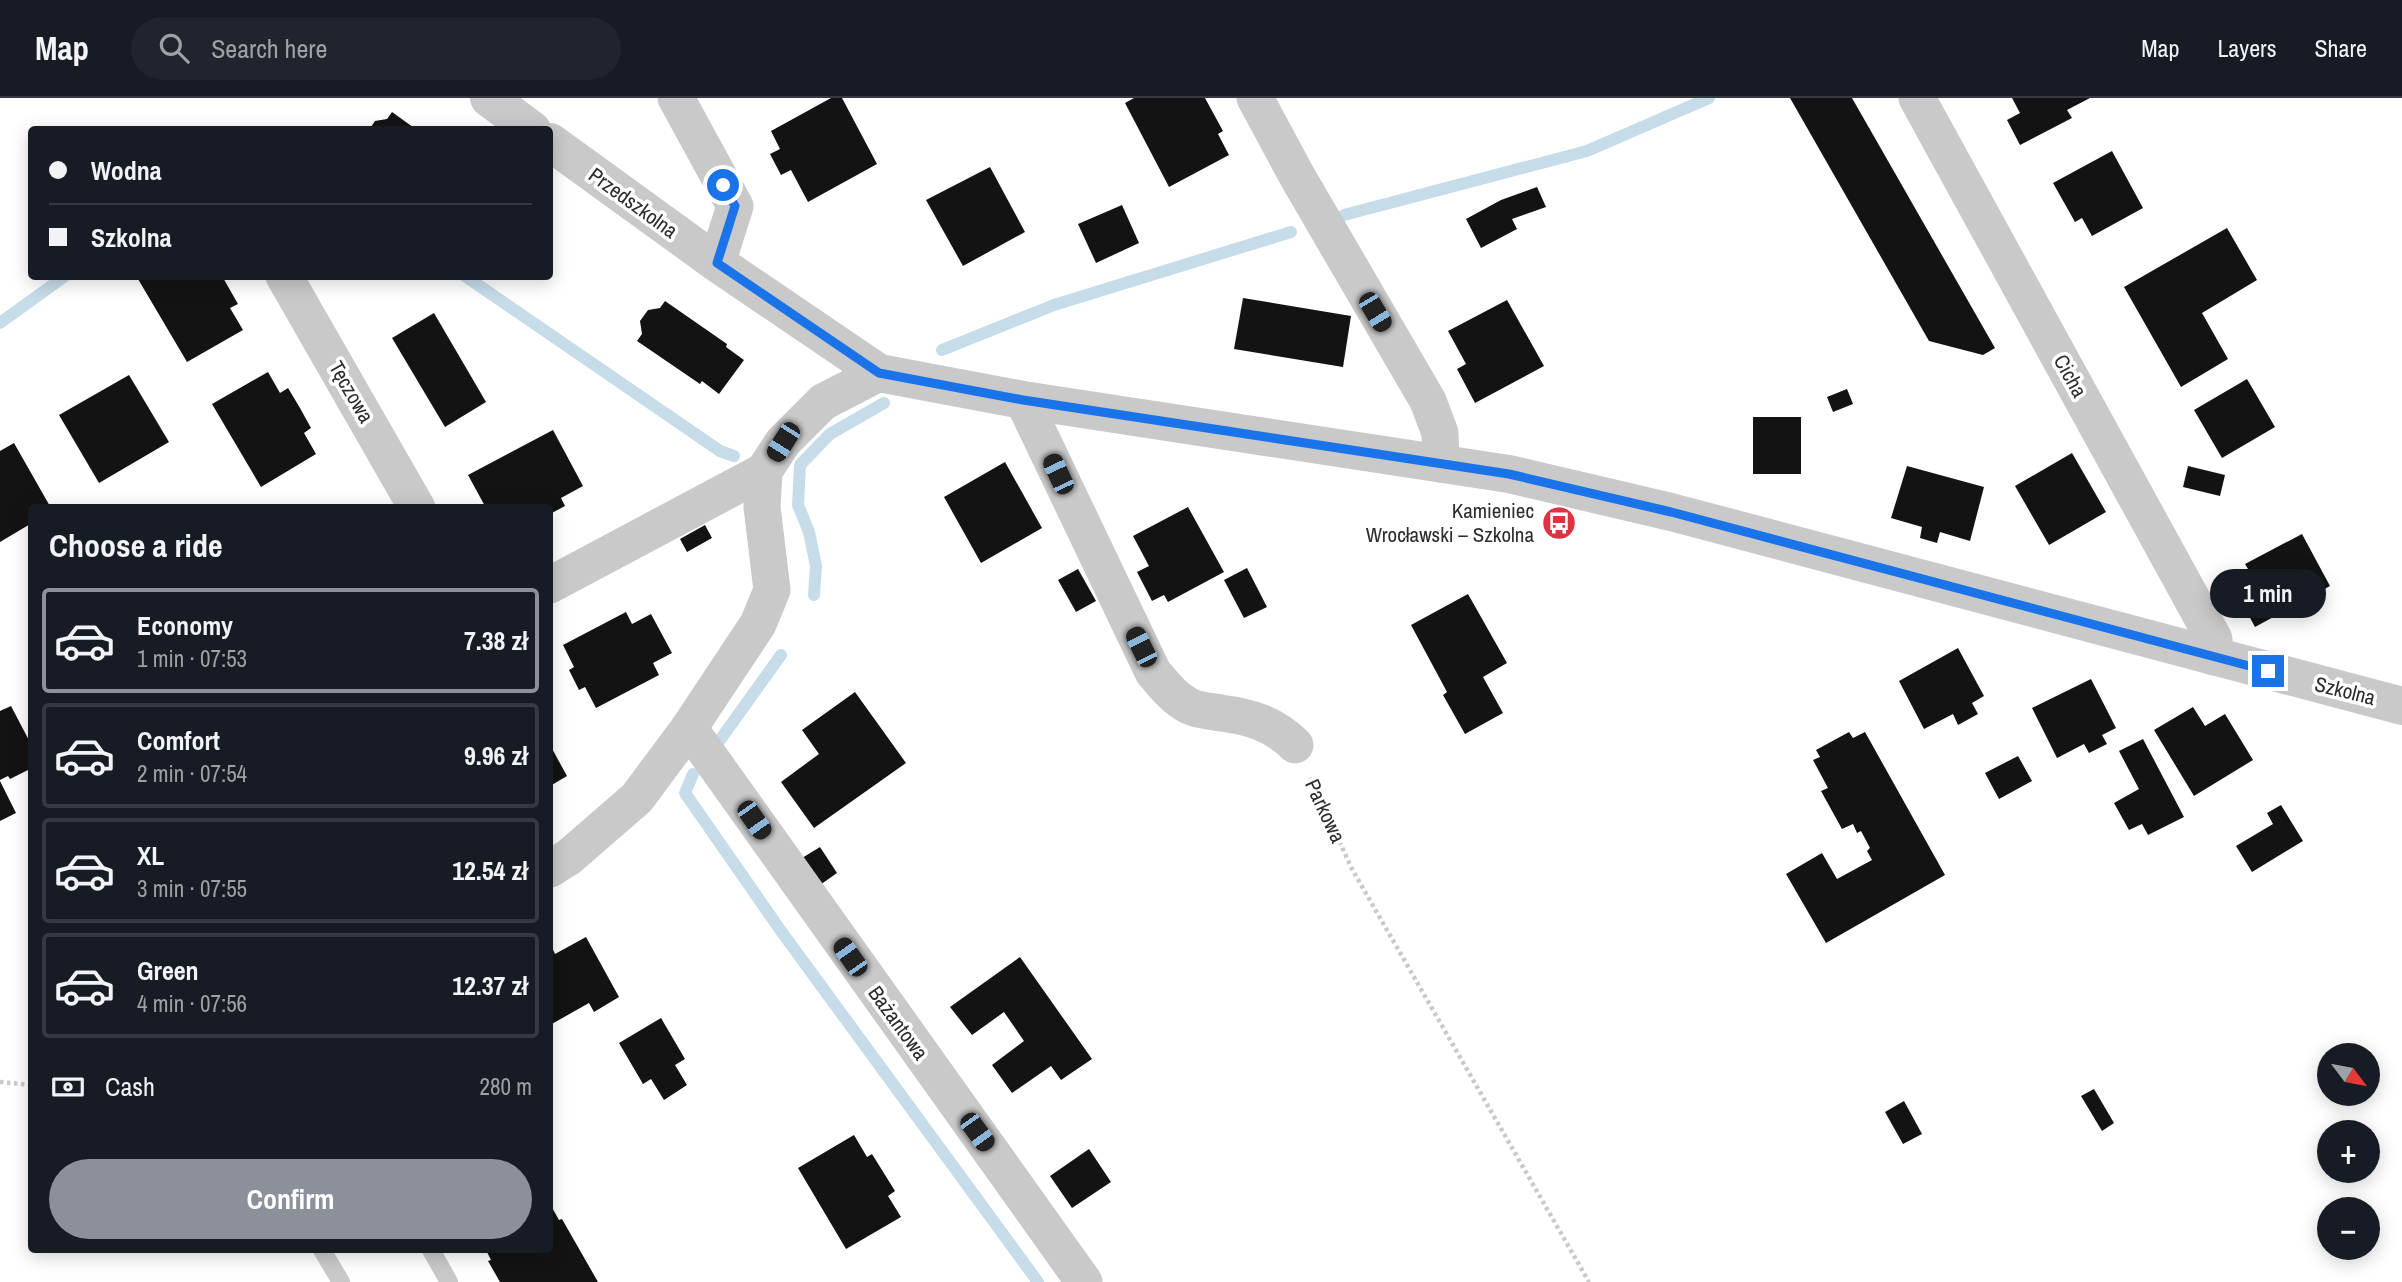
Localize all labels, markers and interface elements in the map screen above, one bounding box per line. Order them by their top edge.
search box [131,17,621,80]
text: Map [35,26,89,70]
icon: search [155,29,193,67]
text: Search here [211,31,327,66]
text: Map [2141,32,2179,64]
text: Layers [2217,32,2276,64]
text: Share [2314,32,2367,64]
text: Wodna [91,153,162,188]
street label: Przedszkolna [583,160,684,245]
route start [707,169,739,201]
text: Szkolna [91,220,172,255]
car [1356,289,1395,335]
street label: Cicha [2047,349,2094,403]
street label: Tęczowa [322,355,381,428]
car [763,419,804,465]
car [1040,451,1077,497]
place label: Kamieniec Wrocławski – Szkolna [1366,496,1534,549]
bus stop icon: Kamieniec Wrocławski – Szkolna [1540,504,1578,542]
text: Choose a ride [49,524,223,567]
callout: 1 min [2210,570,2326,618]
text: 1 min [2243,578,2293,609]
text: Economy [137,608,233,643]
icon: car [53,609,116,672]
text: 7.38 zł [464,623,528,658]
car [1123,624,1160,670]
text: 1 min · 07:53 [137,643,247,674]
route end [2252,655,2284,687]
street label: Szkolna [2312,669,2379,712]
text: Comfort [137,723,220,758]
icon: car [53,724,116,787]
text: 9.96 zł [464,738,528,773]
text: 2 min · 07:54 [137,758,247,789]
street label: Parkowa [1298,774,1353,848]
car [734,797,775,843]
text: XL [137,838,164,873]
icon: car [53,839,116,902]
text: 12.54 zł [452,853,528,888]
text: 3 min · 07:55 [137,873,247,904]
car [830,934,871,980]
text: Green [137,953,199,988]
icon: car [53,954,116,1017]
text: 12.37 zł [452,968,528,1003]
street label: Bażantowa [862,980,935,1066]
text: 4 min · 07:56 [137,988,247,1019]
north arrow [2317,1043,2380,1106]
map controls [2317,1043,2380,1260]
icon: cash [49,1068,87,1106]
text: Cash [105,1069,155,1104]
text: 280 m [480,1071,532,1102]
car [957,1109,998,1155]
button: + [2317,1120,2380,1183]
button: Confirm [49,1159,532,1239]
button: − [2317,1197,2380,1260]

